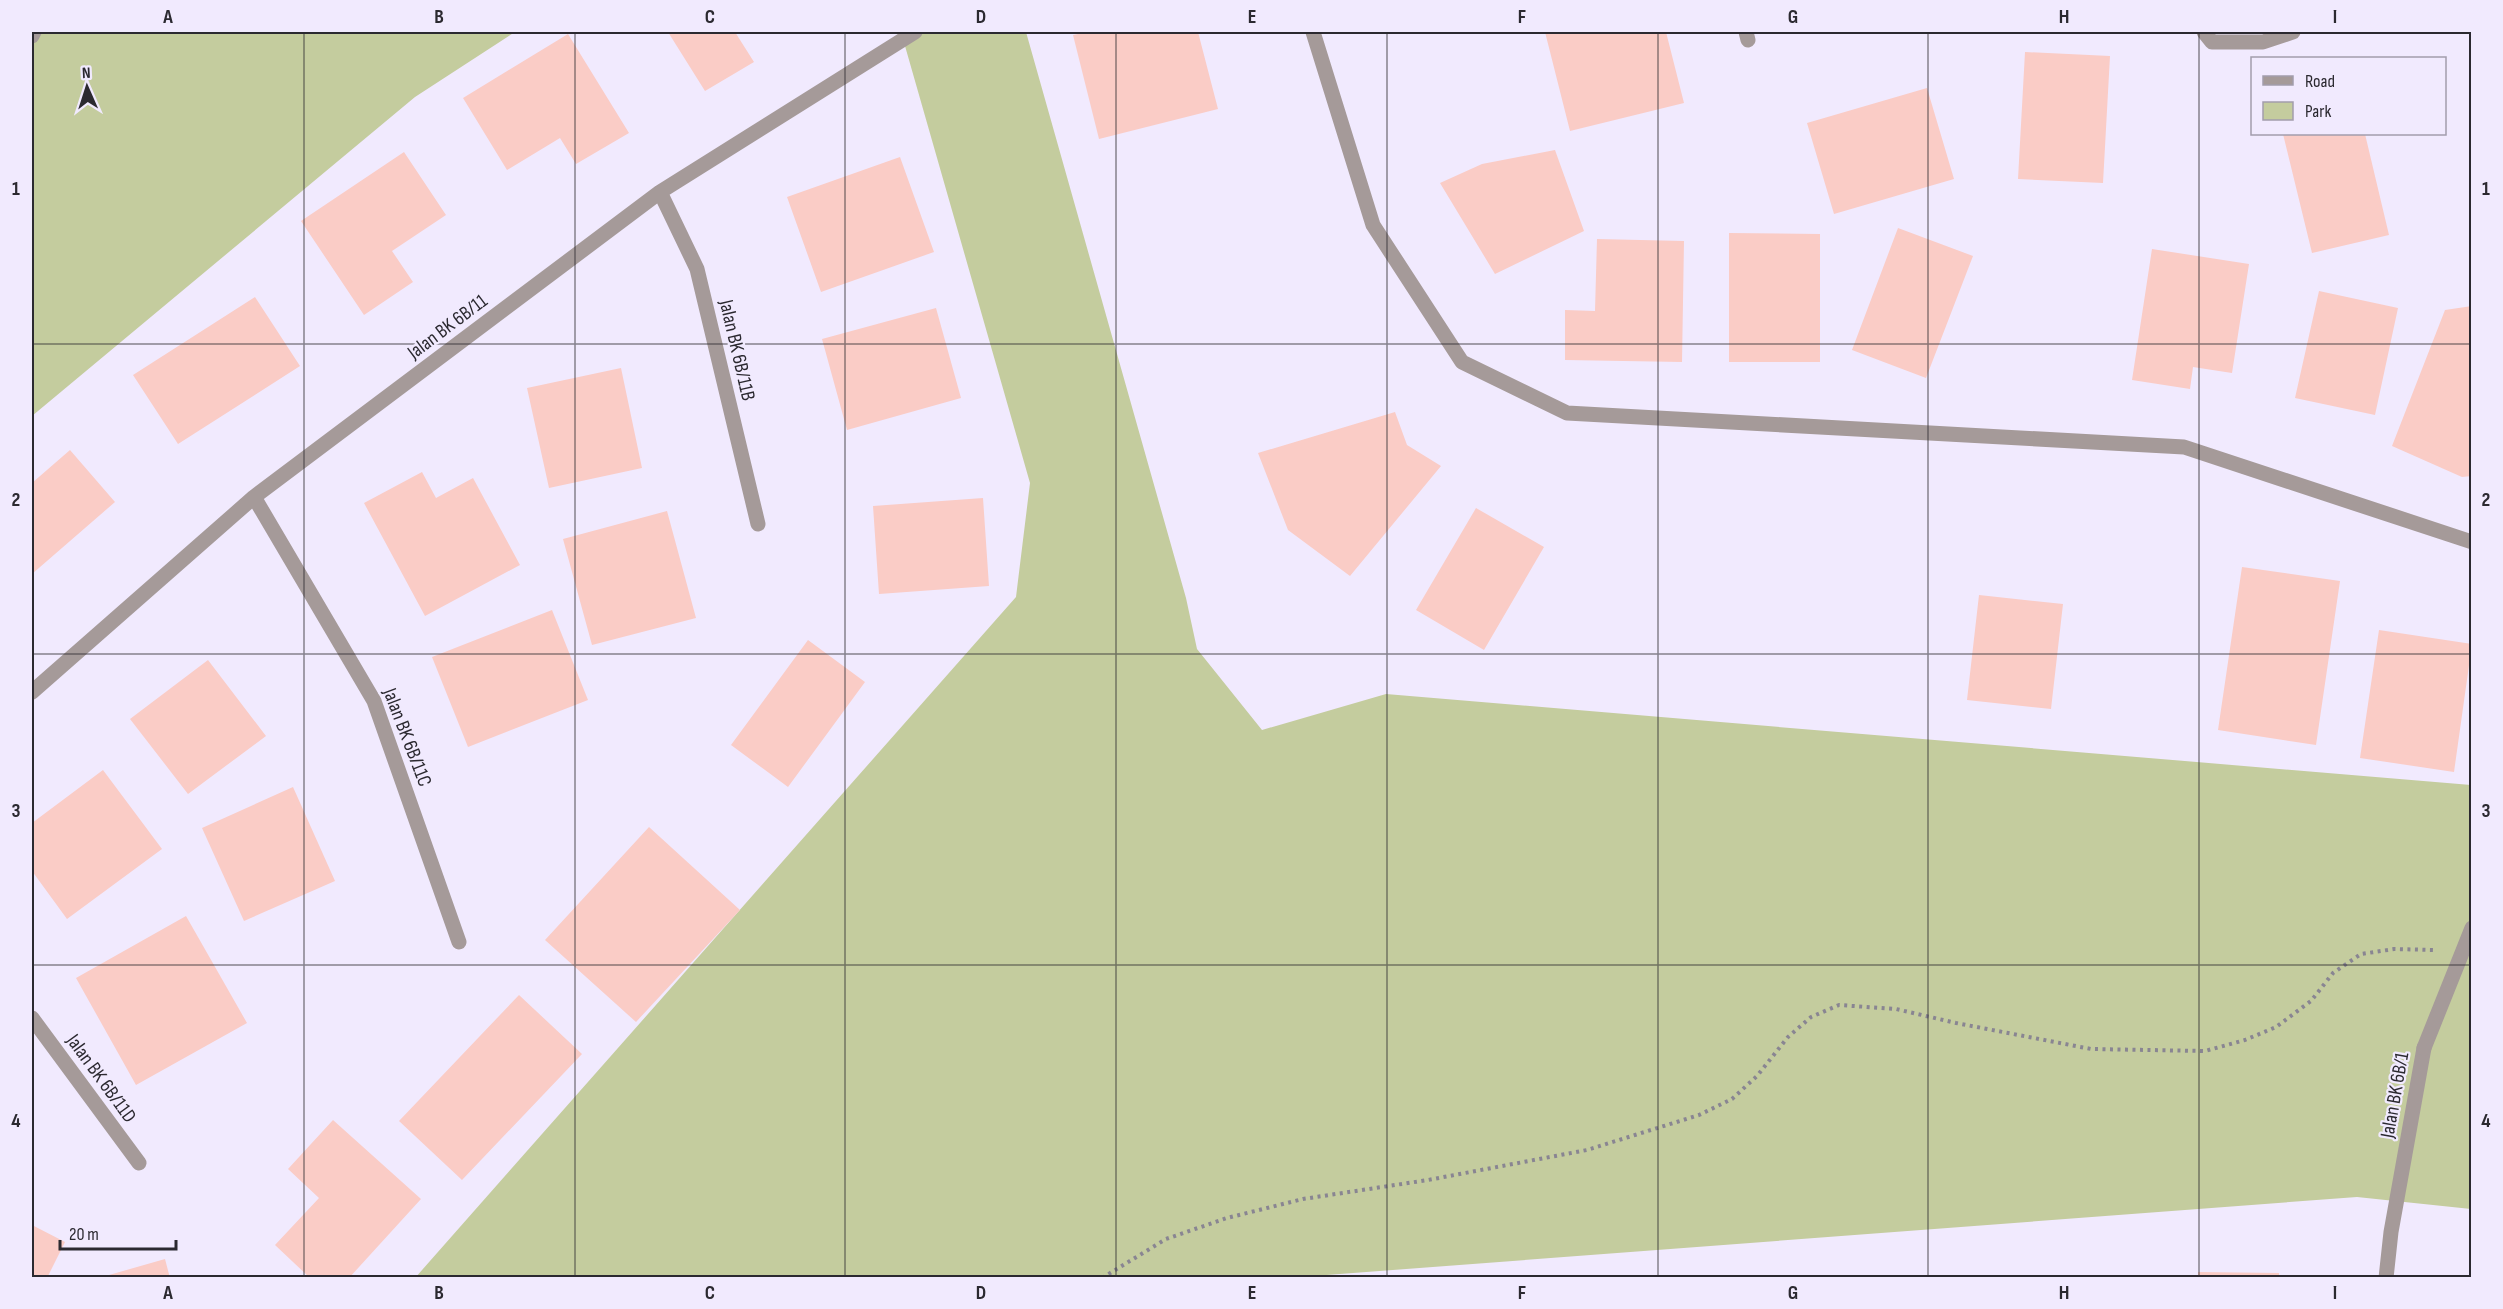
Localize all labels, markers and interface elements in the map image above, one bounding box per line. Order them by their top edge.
text: A [162,5,173,29]
text: B [434,5,444,29]
text: C [705,5,715,29]
text: D [976,5,986,29]
text: E [1248,5,1256,29]
text: F [1518,5,1526,29]
text: G [1788,5,1798,29]
text: H [2059,5,2069,29]
text: I [2333,5,2337,29]
north arrow [57,57,117,117]
legend [2251,57,2446,135]
text: N [82,64,91,83]
text: Road [2305,71,2335,92]
text: Park [2305,101,2331,122]
text: 1 [12,177,20,201]
text: 1 [2482,177,2490,201]
street label: Jalan BK 6B/11 [402,289,492,365]
street label: Jalan BK 6B/11B [714,297,760,403]
text: 2 [12,488,20,512]
text: 2 [2482,488,2490,512]
street label: Jalan BK 6B/11C [377,684,437,790]
text: 3 [12,799,21,823]
text: 3 [2482,799,2491,823]
street label: Jalan BK 6B/11D [60,1029,141,1128]
street label: Jalan BK 6B/1 [2375,1050,2414,1141]
text: 4 [11,1109,21,1133]
text: 4 [2481,1109,2491,1133]
scale bar [60,1213,176,1251]
text: 20 m [69,1224,99,1245]
text: A [162,1281,173,1305]
text: B [434,1281,444,1305]
text: C [705,1281,715,1305]
text: D [976,1281,986,1305]
text: E [1248,1281,1256,1305]
text: F [1518,1281,1526,1305]
text: G [1788,1281,1798,1305]
text: H [2059,1281,2069,1305]
text: I [2333,1281,2337,1305]

